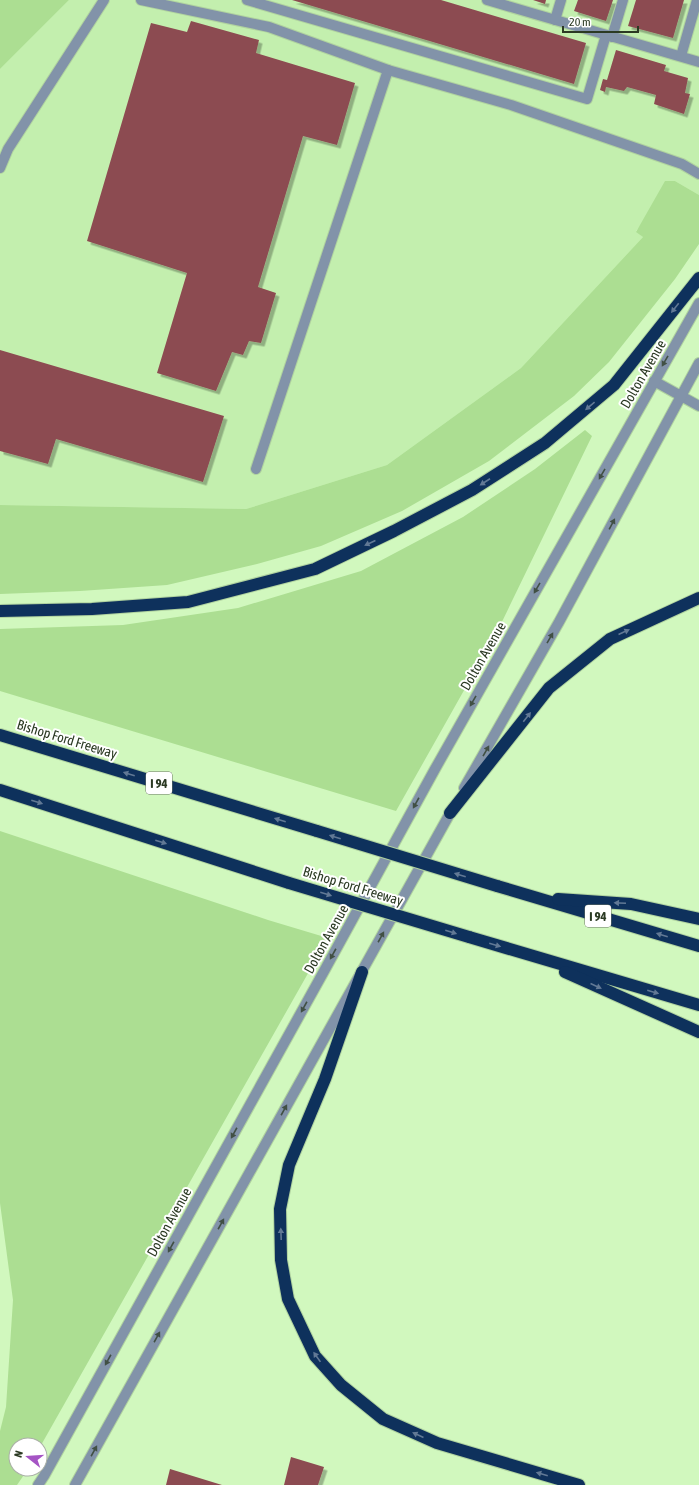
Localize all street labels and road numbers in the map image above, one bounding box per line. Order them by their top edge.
street label: Dolton Avenue [617,337,669,411]
street label: Dolton Avenue [457,619,509,693]
street label: Bishop Ford Freeway [15,716,119,762]
road number: I 94 [146,772,172,794]
street label: Bishop Ford Freeway [301,863,405,909]
street label: Dolton Avenue [301,902,351,976]
road number: I 94 [585,905,611,927]
street label: Dolton Avenue [144,1185,194,1259]

